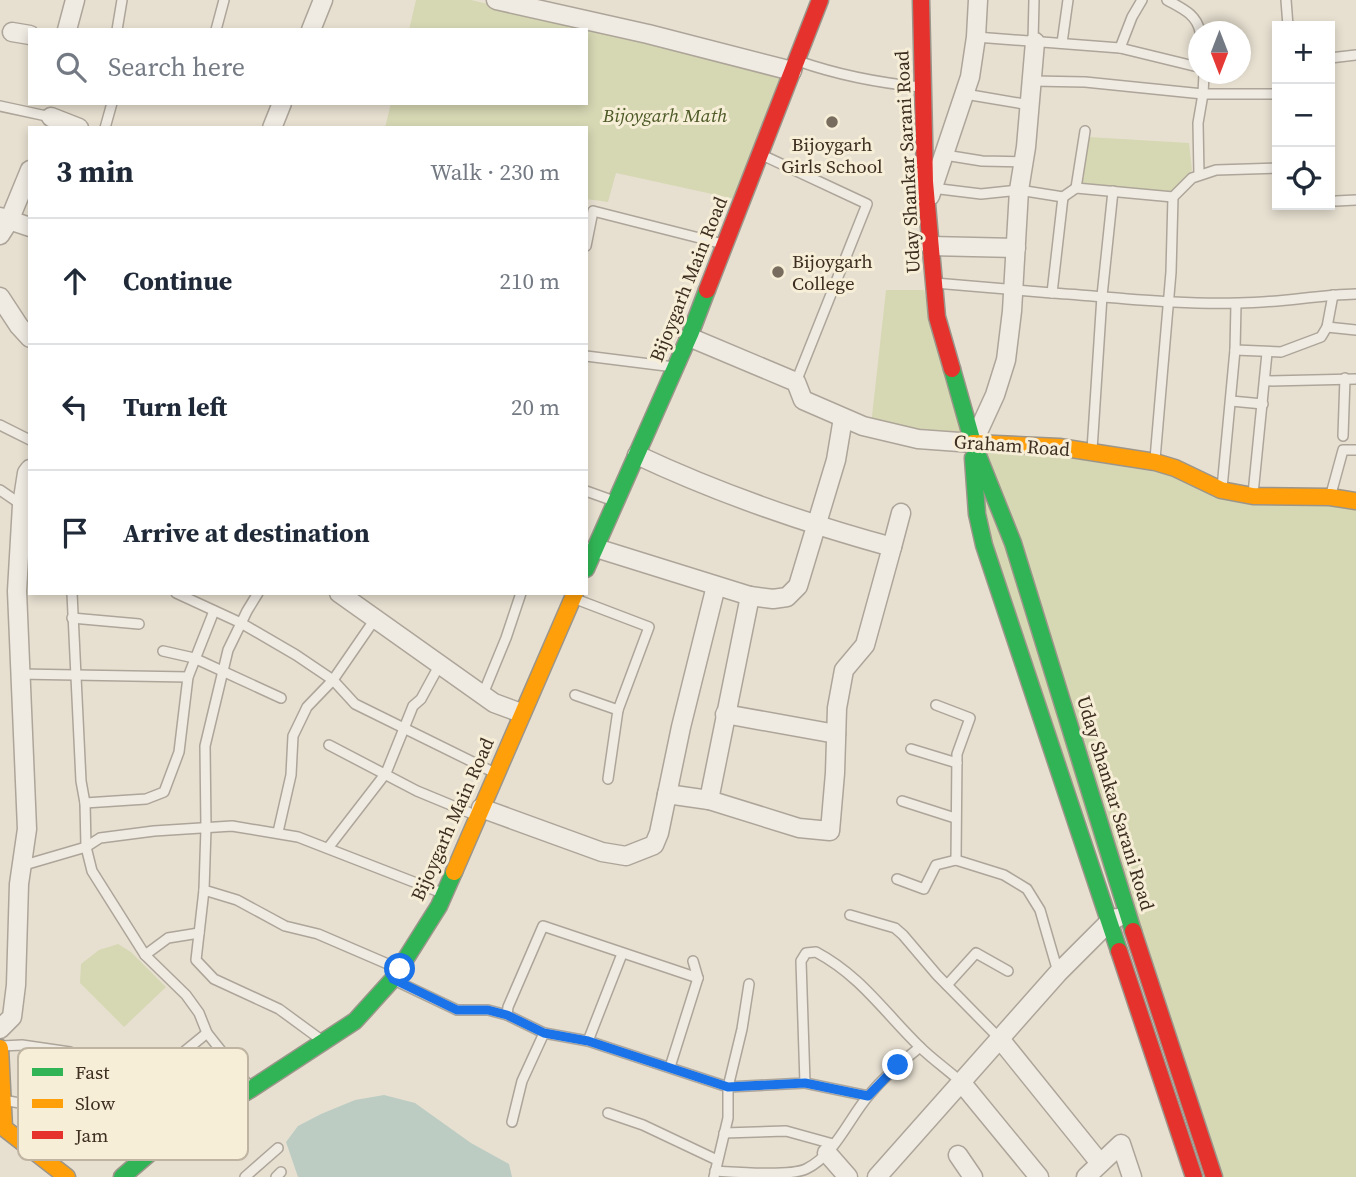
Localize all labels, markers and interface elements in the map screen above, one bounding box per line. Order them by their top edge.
north arrow [1188,21,1251,84]
map controls [1272,21,1335,210]
button: + [1272,21,1335,84]
search box [28,28,588,105]
icon: search [52,48,90,86]
text: Search here [108,49,245,85]
street label: Uday Shankar Sarani Road [888,50,926,274]
button: − [1272,84,1335,147]
park label: Bijoygarh Math [602,102,728,128]
marker: Bijoygarh Girls School [824,114,840,130]
place label: Bijoygarh Girls School [781,131,883,179]
button: locate [1272,147,1335,210]
text: 3 min [56,151,134,192]
text: Walk · 230 m [430,156,560,188]
street label: Bijoygarh Main Road [643,192,733,366]
place label: Bijoygarh College [792,248,873,296]
icon: ahead [56,262,94,300]
text: Continue [123,263,232,299]
marker: Bijoygarh College [770,264,786,280]
text: 210 m [499,265,560,297]
icon: left [56,388,94,426]
text: Turn left [123,389,227,425]
text: 20 m [511,391,560,423]
street label: Graham Road [953,428,1071,462]
icon: arrive [56,514,94,552]
text: Arrive at destination [123,515,370,551]
street label: Uday Shankar Sarani Road [1071,692,1161,914]
street label: Bijoygarh Main Road [404,733,500,905]
route start [384,953,415,984]
legend [18,1048,248,1160]
route end [882,1049,913,1080]
text: Fast [75,1059,110,1085]
text: Slow [75,1090,116,1116]
text: Jam [74,1122,108,1148]

